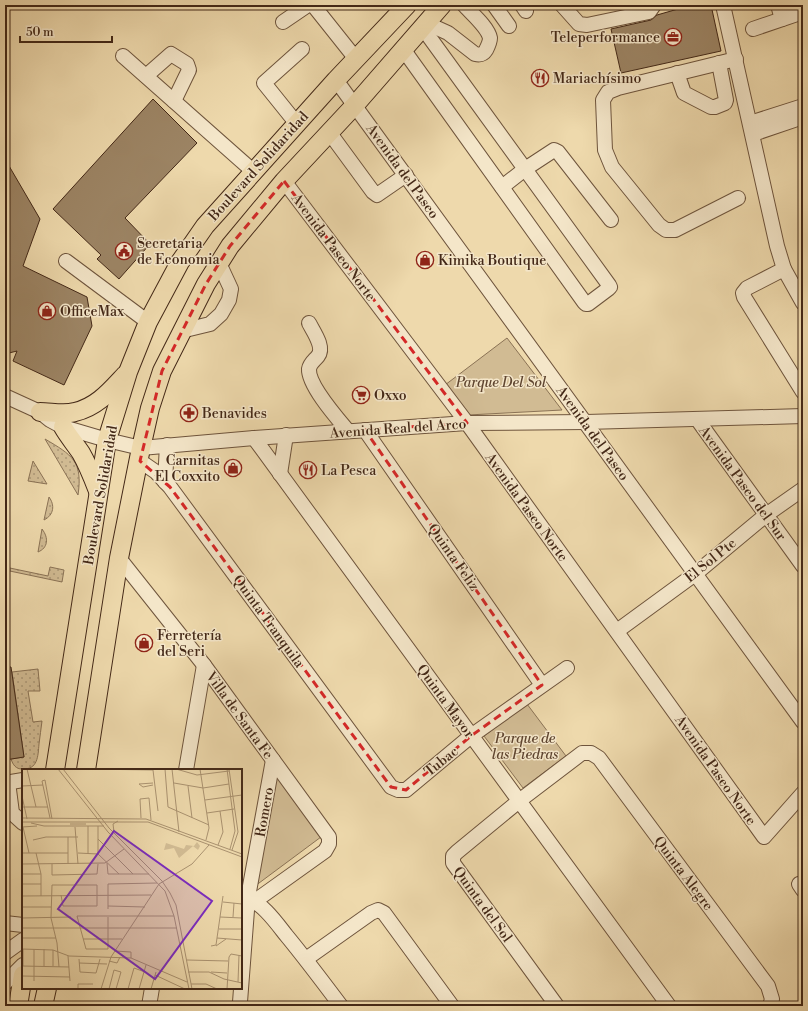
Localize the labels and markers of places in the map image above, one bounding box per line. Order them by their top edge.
office icon: Teleperformance [663,27,683,47]
place label: Teleperformance [551,29,660,47]
restaurant icon: Mariachísimo [530,68,550,88]
place label: Mariachísimo [553,70,641,88]
place label: Secretaria de Economia [137,235,221,269]
public building icon: Secretaria de Economia [114,241,134,261]
shop icon: Kimika Boutique [415,250,435,270]
place label: Kimika Boutique [438,252,546,270]
shop icon: OfficeMax [37,301,57,321]
place label: OfficeMax [60,303,125,321]
supermarket icon: Oxxo [351,385,371,405]
place label: Oxxo [374,387,407,405]
pharmacy icon: Benavides [179,403,199,423]
place label: Benavides [201,405,267,423]
place label: Carnitas El Coxxito [155,452,220,486]
shop icon: Carnitas El Coxxito [223,458,243,478]
restaurant icon: La Pesca [298,460,318,480]
place label: La Pesca [321,462,377,480]
place label: Ferretería del Seri [157,627,223,661]
shop icon: Ferretería del Seri [134,633,154,653]

